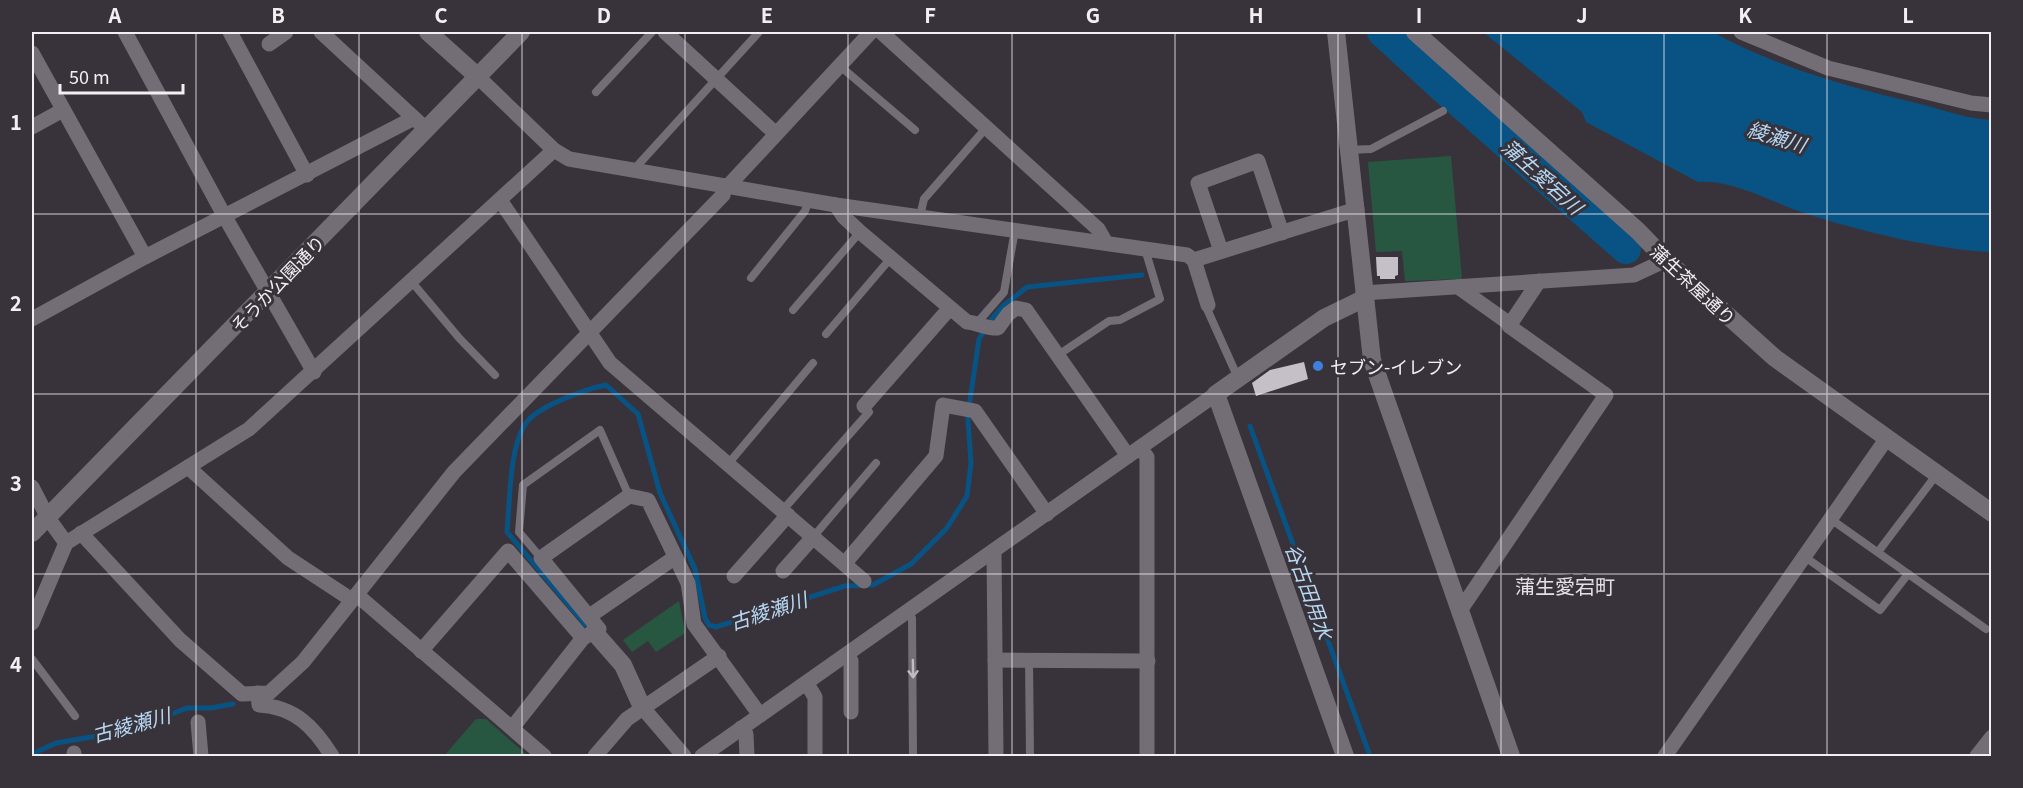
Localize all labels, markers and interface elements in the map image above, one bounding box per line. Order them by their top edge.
text: A [108,0,122,29]
text: B [271,0,285,29]
text: C [434,0,448,29]
text: D [597,0,611,29]
text: E [761,0,773,29]
text: F [924,0,936,29]
text: G [1086,0,1100,29]
text: H [1248,0,1264,29]
text: I [1416,0,1422,29]
text: J [1576,0,1588,29]
text: K [1738,0,1752,29]
text: L [1902,0,1914,29]
scale bar [60,57,183,95]
text: 50 m [69,63,110,89]
text: 1 [10,107,22,136]
water label: 綾瀬川 [1744,113,1812,159]
water label: 蒲生愛宕川 [1496,132,1591,222]
street label: そうか公園通り [224,229,330,337]
street label: 蒲生茶屋通り [1646,238,1742,330]
text: 2 [10,288,22,317]
place label: セブン-イレブン [1330,353,1462,379]
marker: セブン-イレブン [1311,359,1325,373]
text: 3 [10,468,22,497]
water label: 谷古田用水 [1279,539,1341,645]
district label: 蒲生愛宕町 [1515,571,1615,600]
water label: 古綾瀬川 [725,583,812,636]
text: 4 [10,649,22,678]
one-way arrow [907,658,918,678]
water label: 古綾瀬川 [89,699,175,748]

